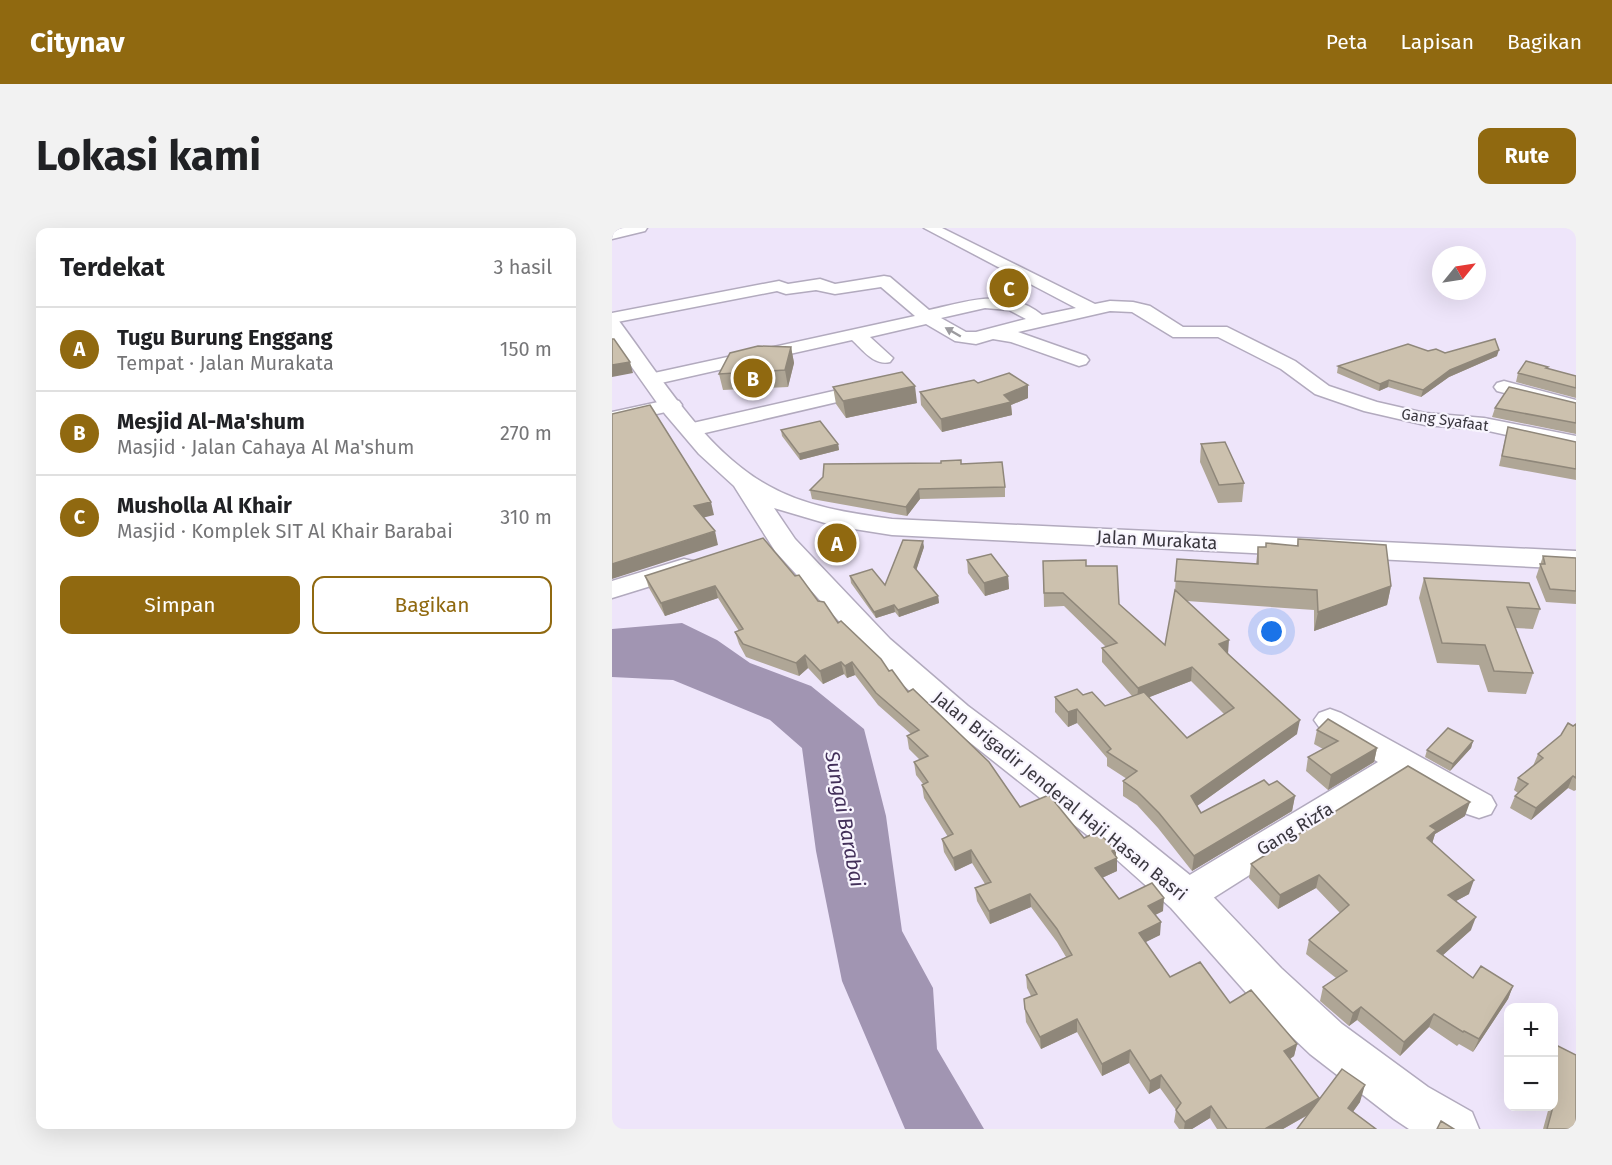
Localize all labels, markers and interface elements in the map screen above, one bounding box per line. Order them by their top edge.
text: Citynav [30,26,125,59]
text: Peta [1326,29,1368,55]
text: Lapisan [1401,29,1474,55]
text: Bagikan [1507,29,1582,55]
button: Rute [1478,128,1576,184]
text: Lokasi kami [36,131,261,181]
north arrow [1432,246,1486,300]
text: Terdekat [60,252,165,283]
text: 3 hasil [493,255,552,279]
pin: C [990,266,1028,310]
text: Tugu Burung Enggang [117,324,333,351]
one-way arrow [945,327,961,338]
text: A [74,337,85,361]
text: 150 m [500,337,552,361]
text: Tempat · Jalan Murakata [117,351,334,375]
pin: B [734,356,772,400]
street label: Gang Syafaat [1400,405,1490,435]
text: Mesjid Al-Ma'shum [117,408,305,435]
text: B [73,421,86,445]
text: 270 m [500,421,552,445]
text: Masjid · Jalan Cahaya Al Ma'shum [117,435,414,459]
text: Musholla Al Khair [117,492,292,519]
text: C [74,505,85,529]
text: 310 m [500,505,552,529]
text: Masjid · Komplek SIT Al Khair Barabai [117,519,453,543]
pin: A [818,520,856,566]
street label: Jalan Murakata [1096,526,1218,554]
button: Simpan [60,576,300,634]
button: Bagikan [312,576,552,634]
your location [1257,617,1286,646]
street label: Jalan Brigadir Jenderal Haji Hasan Basri [929,687,1191,905]
water label: Sungai Barabai [820,748,870,889]
street label: Gang Rizfa [1253,798,1337,860]
map controls [1504,1003,1558,1111]
button: + [1504,1003,1558,1057]
button: − [1504,1057,1558,1111]

